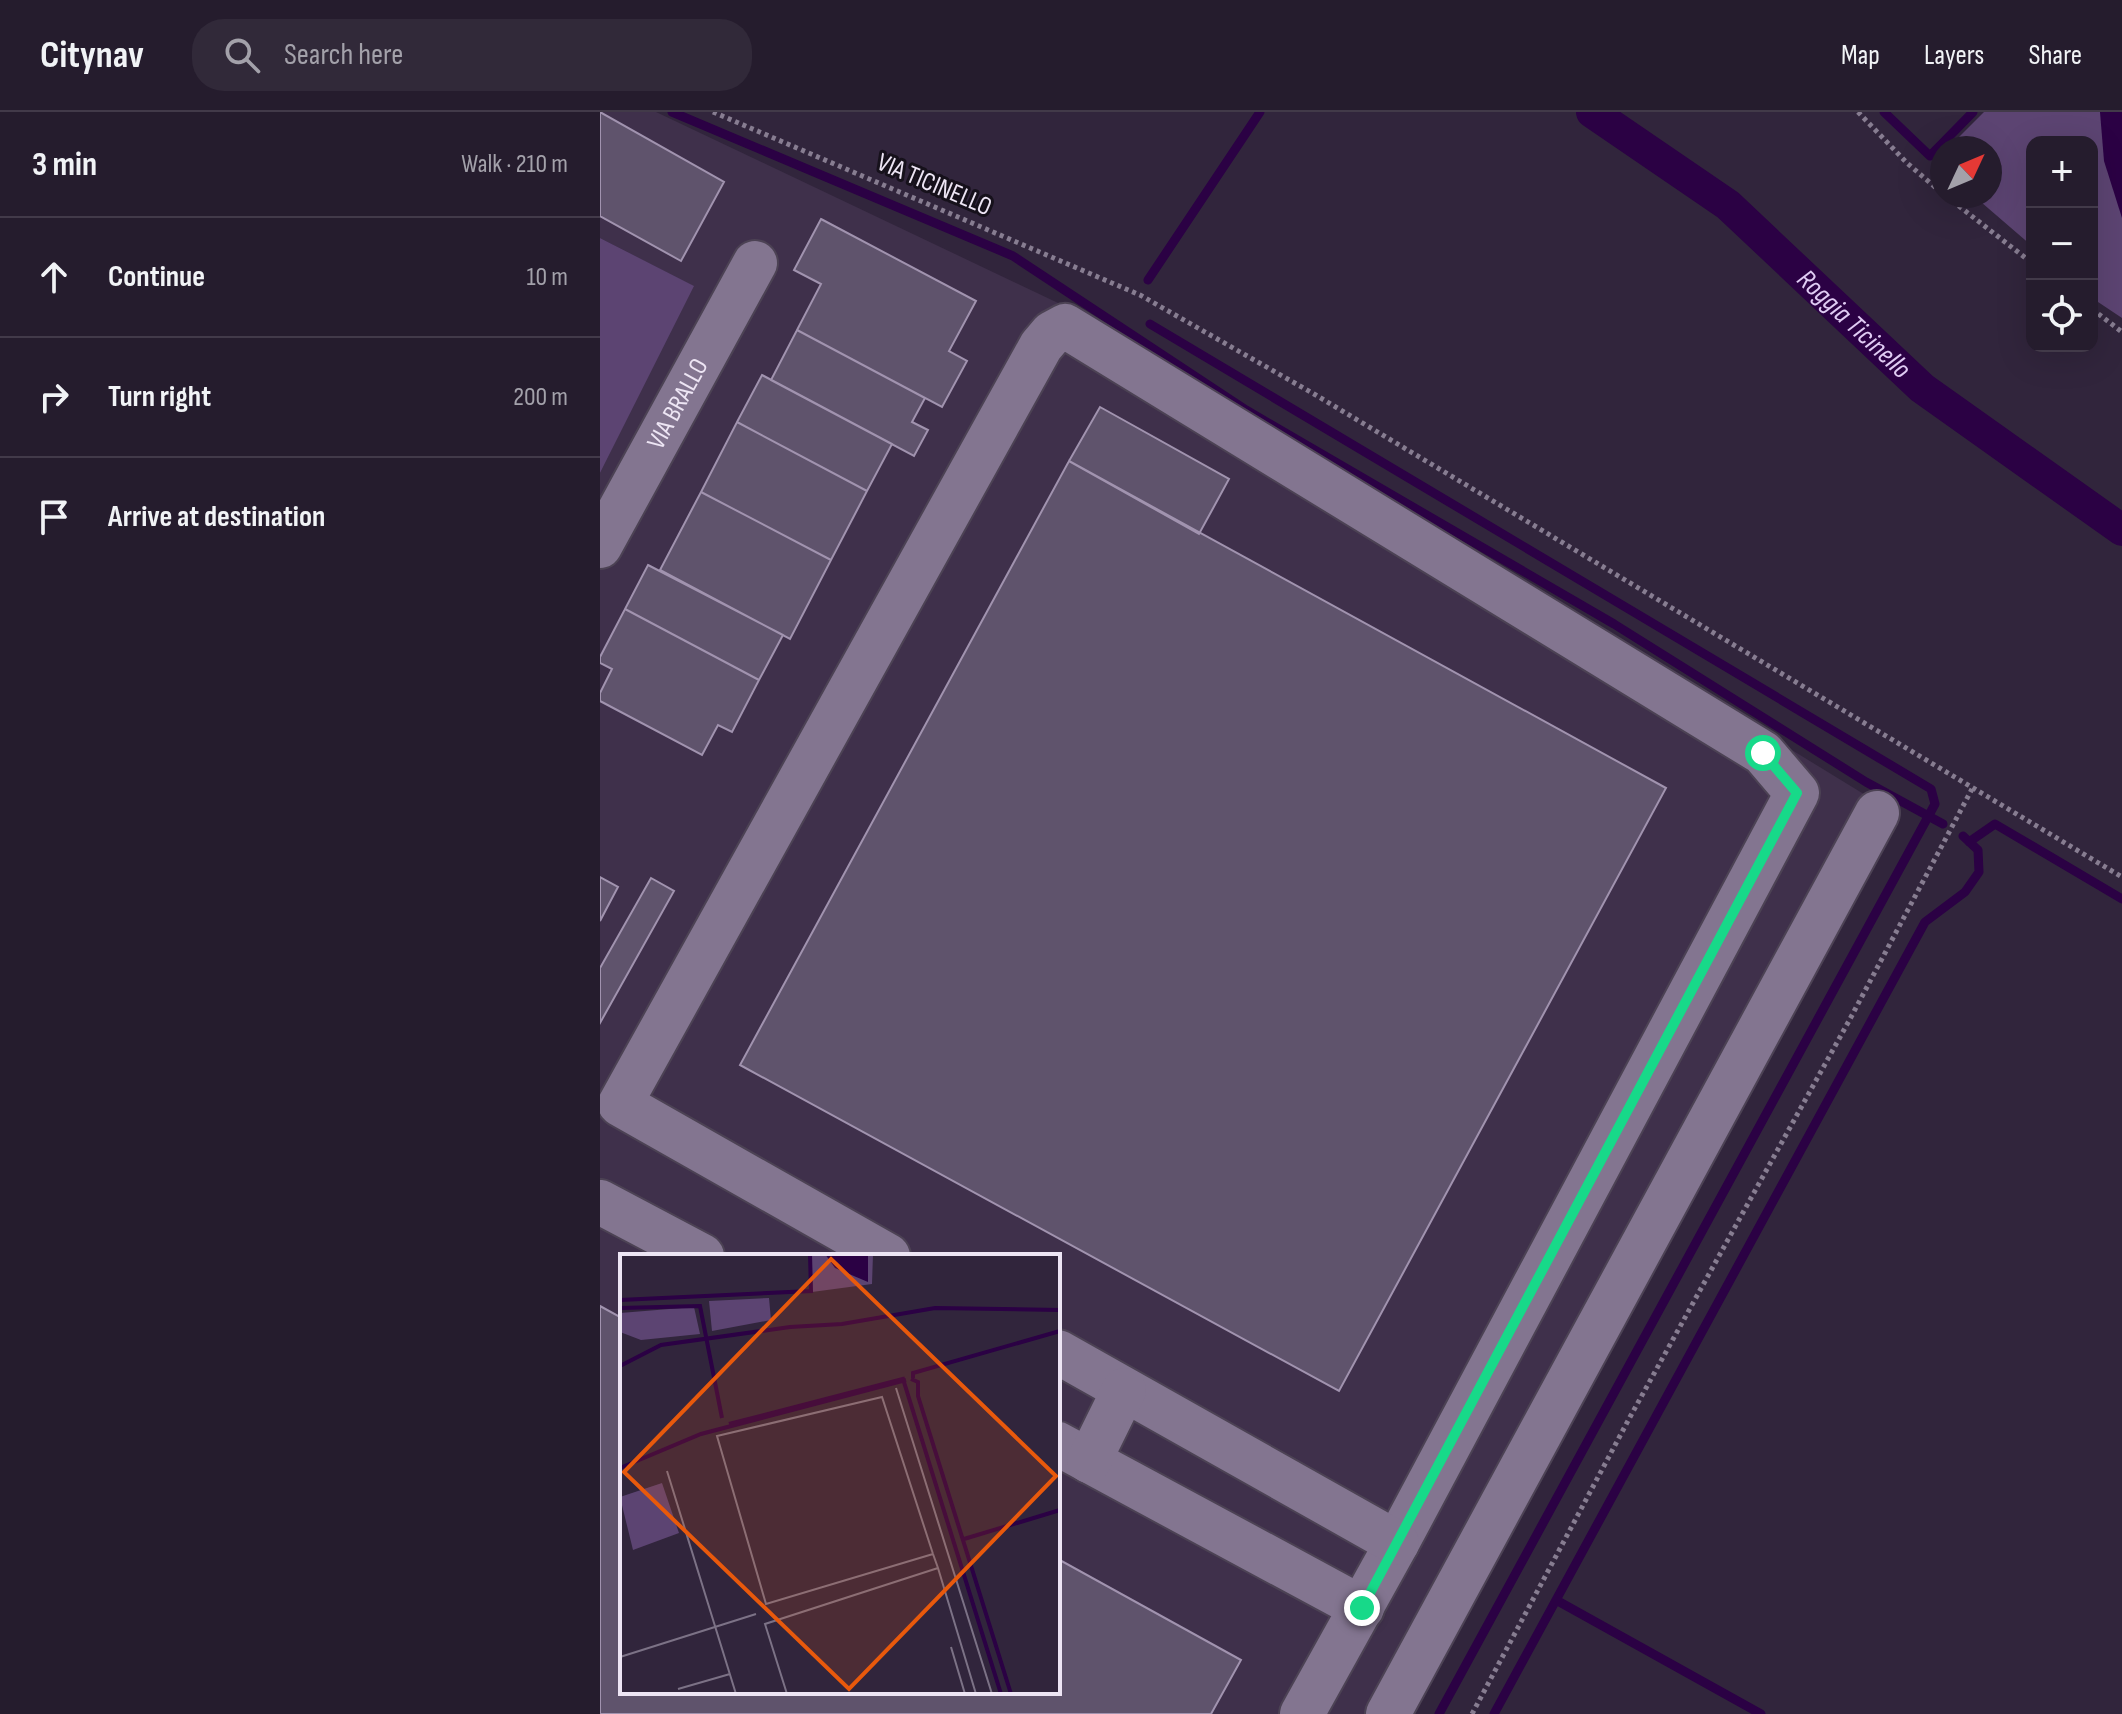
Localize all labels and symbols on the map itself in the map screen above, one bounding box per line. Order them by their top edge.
north arrow [1930,136,2002,208]
street label: VIA TICINELLO [872,147,996,223]
water label: Roggia Ticinello [1790,262,1918,386]
street label: VIA BRALLO [641,353,715,455]
route start [1745,735,1781,771]
inset map [620,1254,1060,1694]
route end [1344,1590,1380,1626]

